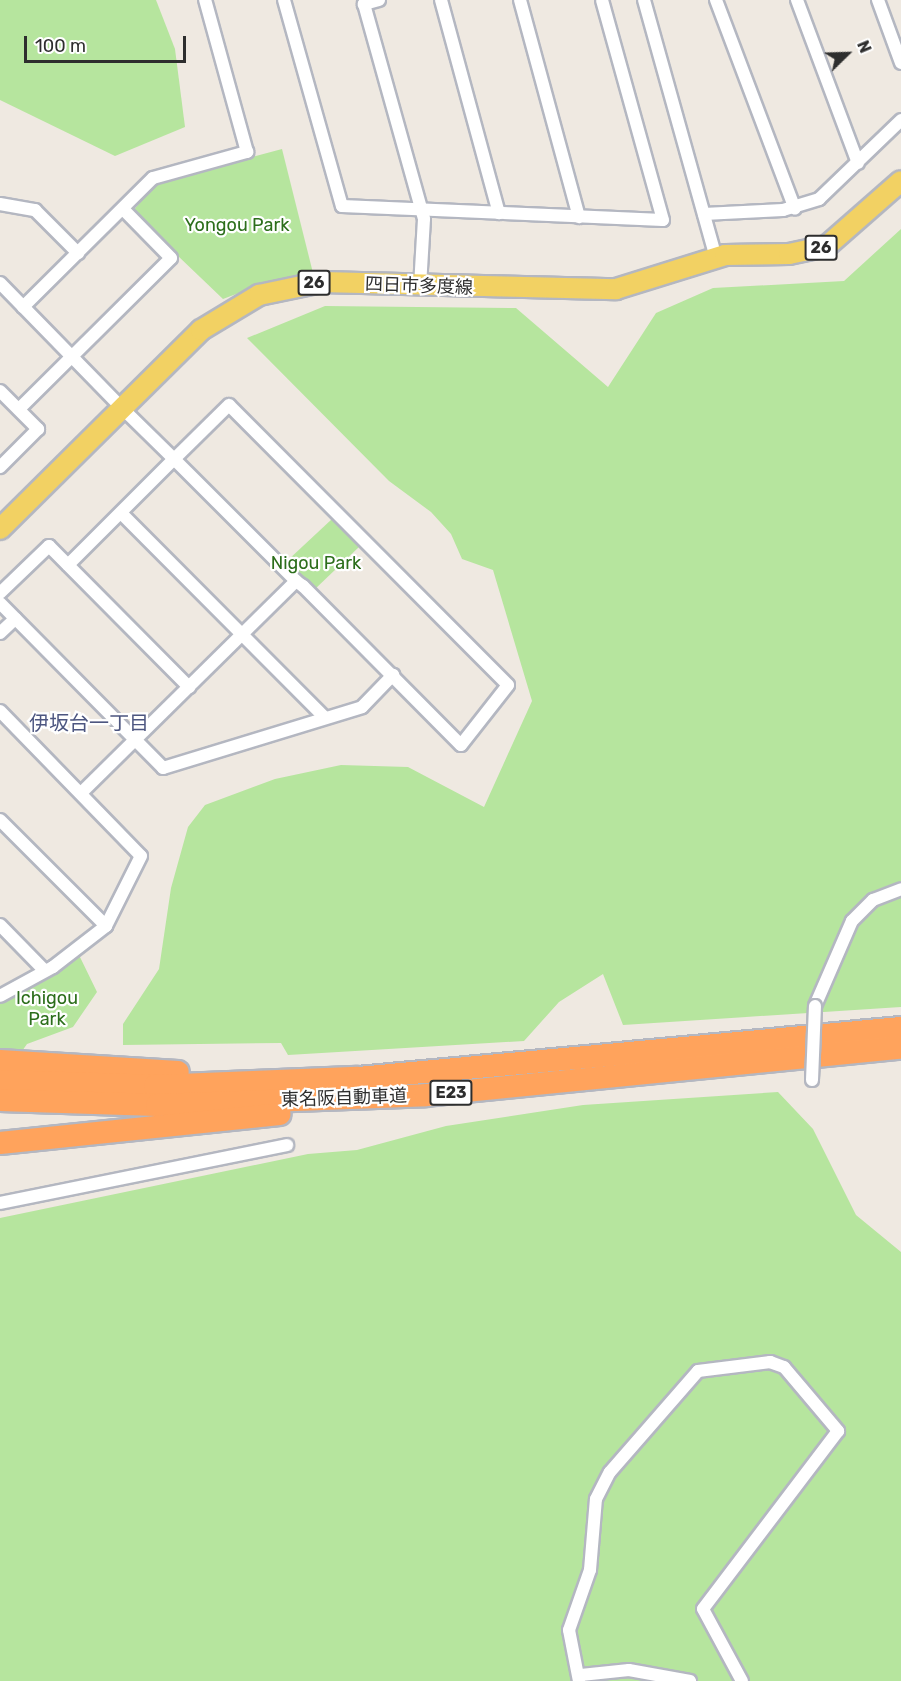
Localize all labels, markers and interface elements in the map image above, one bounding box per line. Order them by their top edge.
scale bar [27,24,189,62]
north arrow [817,24,877,84]
text: 100 m [35,35,86,57]
text: N [853,38,875,56]
park label: Yongou Park [184,214,290,236]
road number: 26 [804,235,838,261]
road number: 26 [298,270,330,296]
street label: 四日市多度線 [365,273,473,299]
park label: Nigou Park [271,552,361,574]
district label: 伊坂台一丁目 [29,711,149,735]
park label: Ichigou Park [16,988,78,1030]
road number: E23 [428,1080,474,1106]
street label: 東名阪自動車道 [281,1085,407,1111]

